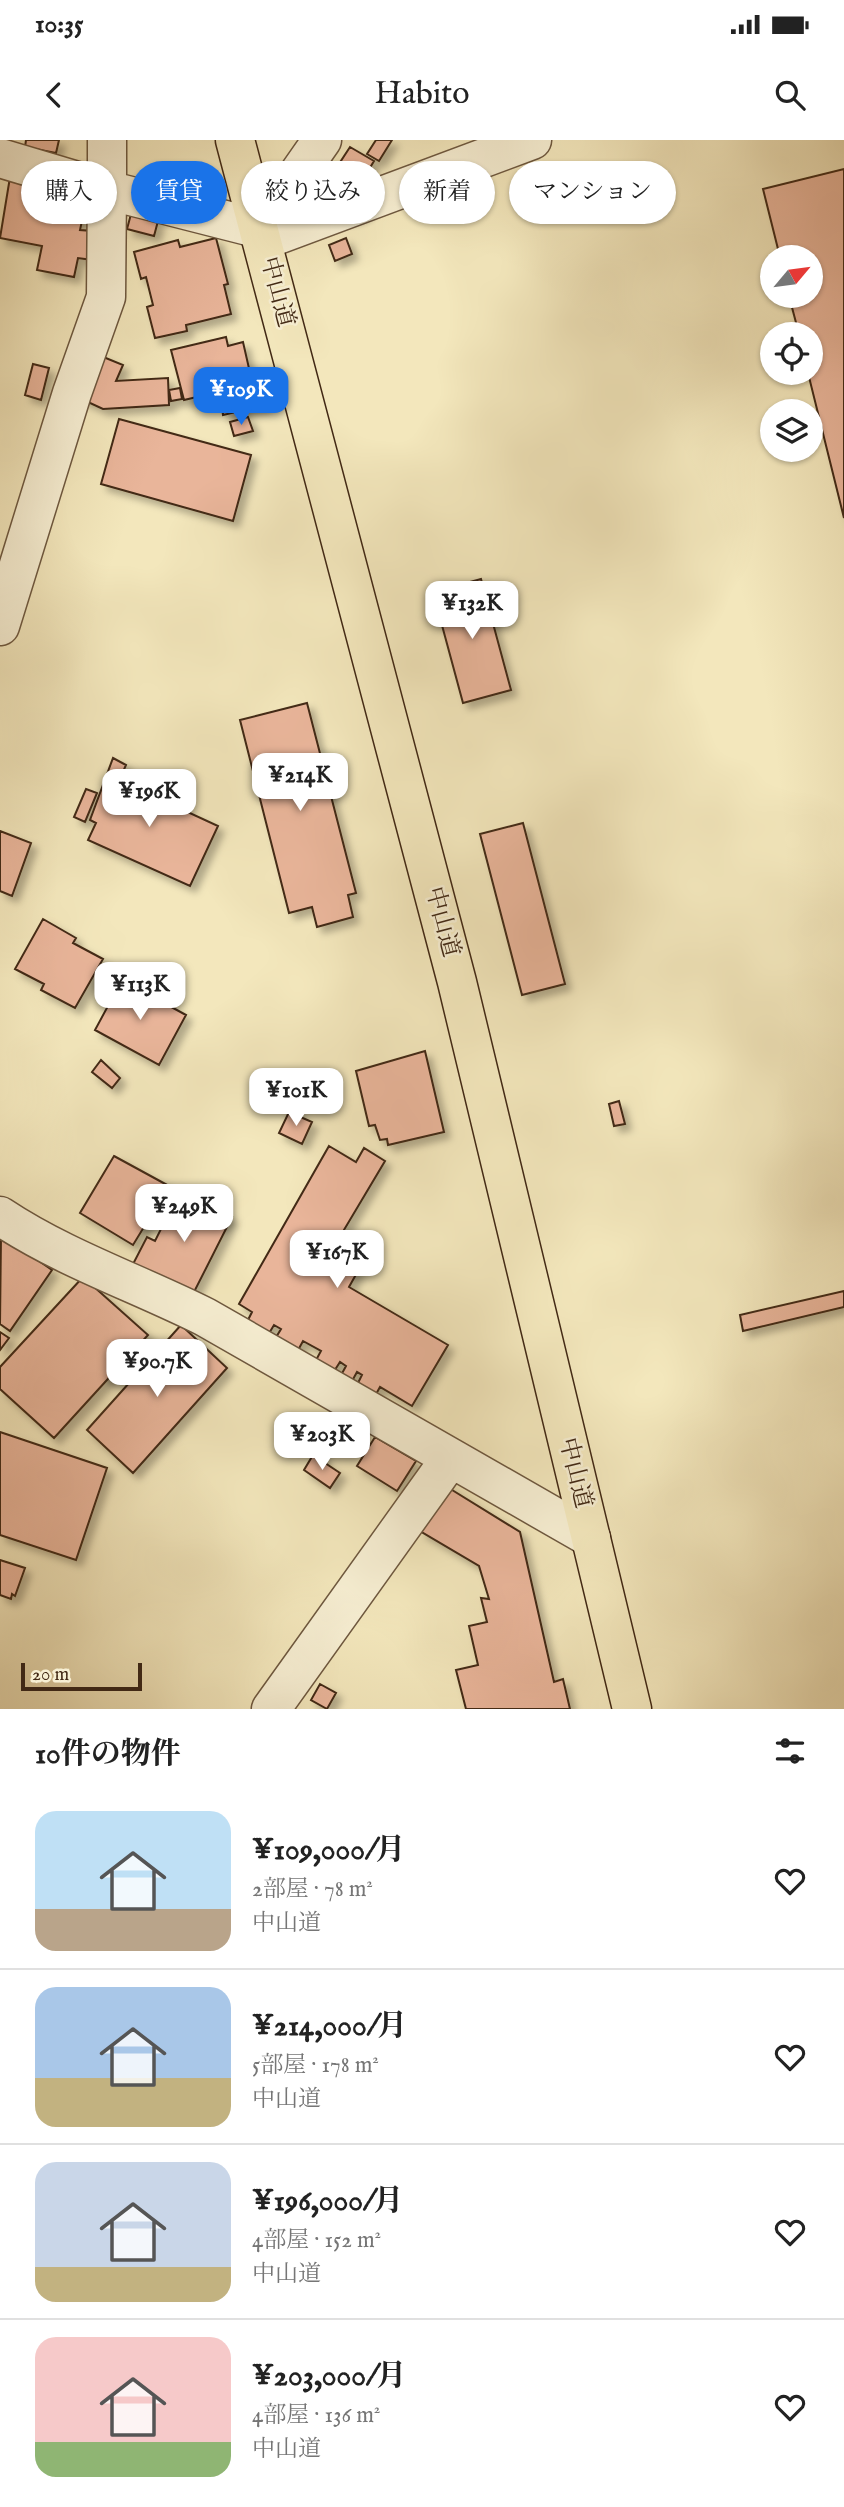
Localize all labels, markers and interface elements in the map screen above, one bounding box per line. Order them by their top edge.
text: 10:35 [35,8,83,41]
text: Habito [375,74,469,115]
icon: back [35,76,73,114]
icon: search [771,76,809,114]
chip: 購入 [21,161,117,224]
chip: 賃貸 [131,161,227,224]
chip: 絞り込み [241,161,385,224]
chip: 新着 [399,161,495,224]
chip: マンション [509,161,676,224]
north arrow [760,245,822,308]
map controls [760,245,823,462]
street label: 中山道 [253,253,301,331]
button: locate [760,322,823,385]
pin: ¥109K [192,368,290,427]
text: ¥109K [209,375,273,404]
button: layers [760,399,823,462]
pin: ¥132K [423,582,521,641]
text: ¥132K [441,589,503,618]
pin: ¥214K [251,754,349,813]
text: ¥214K [268,761,332,790]
pin: ¥196K [100,770,198,829]
text: ¥196K [118,777,180,806]
street label: 中山道 [418,883,466,961]
pin: ¥113K [91,962,189,1022]
text: ¥113K [110,970,170,999]
pin: ¥101K [247,1068,345,1128]
text: ¥101K [265,1076,327,1105]
pin: ¥249K [135,1184,233,1244]
text: ¥249K [151,1192,217,1221]
pin: ¥167K [288,1230,386,1290]
text: ¥167K [306,1238,368,1267]
pin: ¥90.7K [100,1340,214,1399]
text: ¥90.7K [122,1347,192,1376]
pin: ¥203K [273,1412,371,1472]
text: ¥203K [290,1420,354,1449]
street label: 中山道 [551,1434,599,1512]
scale bar [21,1660,142,1692]
text: 20 m [32,1663,69,1687]
icon: filters [771,1732,809,1770]
text: 10件の物件 [35,1736,181,1774]
text: ¥109,000/月 [252,1832,405,1870]
icon: home [91,1839,175,1923]
icon: heart [771,1862,809,1900]
text: 2部屋 · 78 m² [252,1875,373,1904]
text: 中山道 [252,1909,321,1938]
text: ¥214,000/月 [252,2008,407,2046]
icon: home [91,2015,175,2099]
icon: heart [771,2038,809,2076]
text: 5部屋 · 178 m² [252,2051,379,2080]
text: 中山道 [252,2085,321,2114]
text: ¥196,000/月 [252,2183,403,2221]
icon: home [91,2190,175,2274]
icon: heart [771,2213,809,2251]
text: 4部屋 · 152 m² [252,2226,381,2255]
text: 中山道 [252,2260,321,2289]
text: ¥203,000/月 [252,2358,406,2396]
icon: home [91,2365,175,2449]
icon: heart [771,2388,809,2426]
text: 4部屋 · 136 m² [252,2401,380,2430]
text: 中山道 [252,2435,321,2464]

